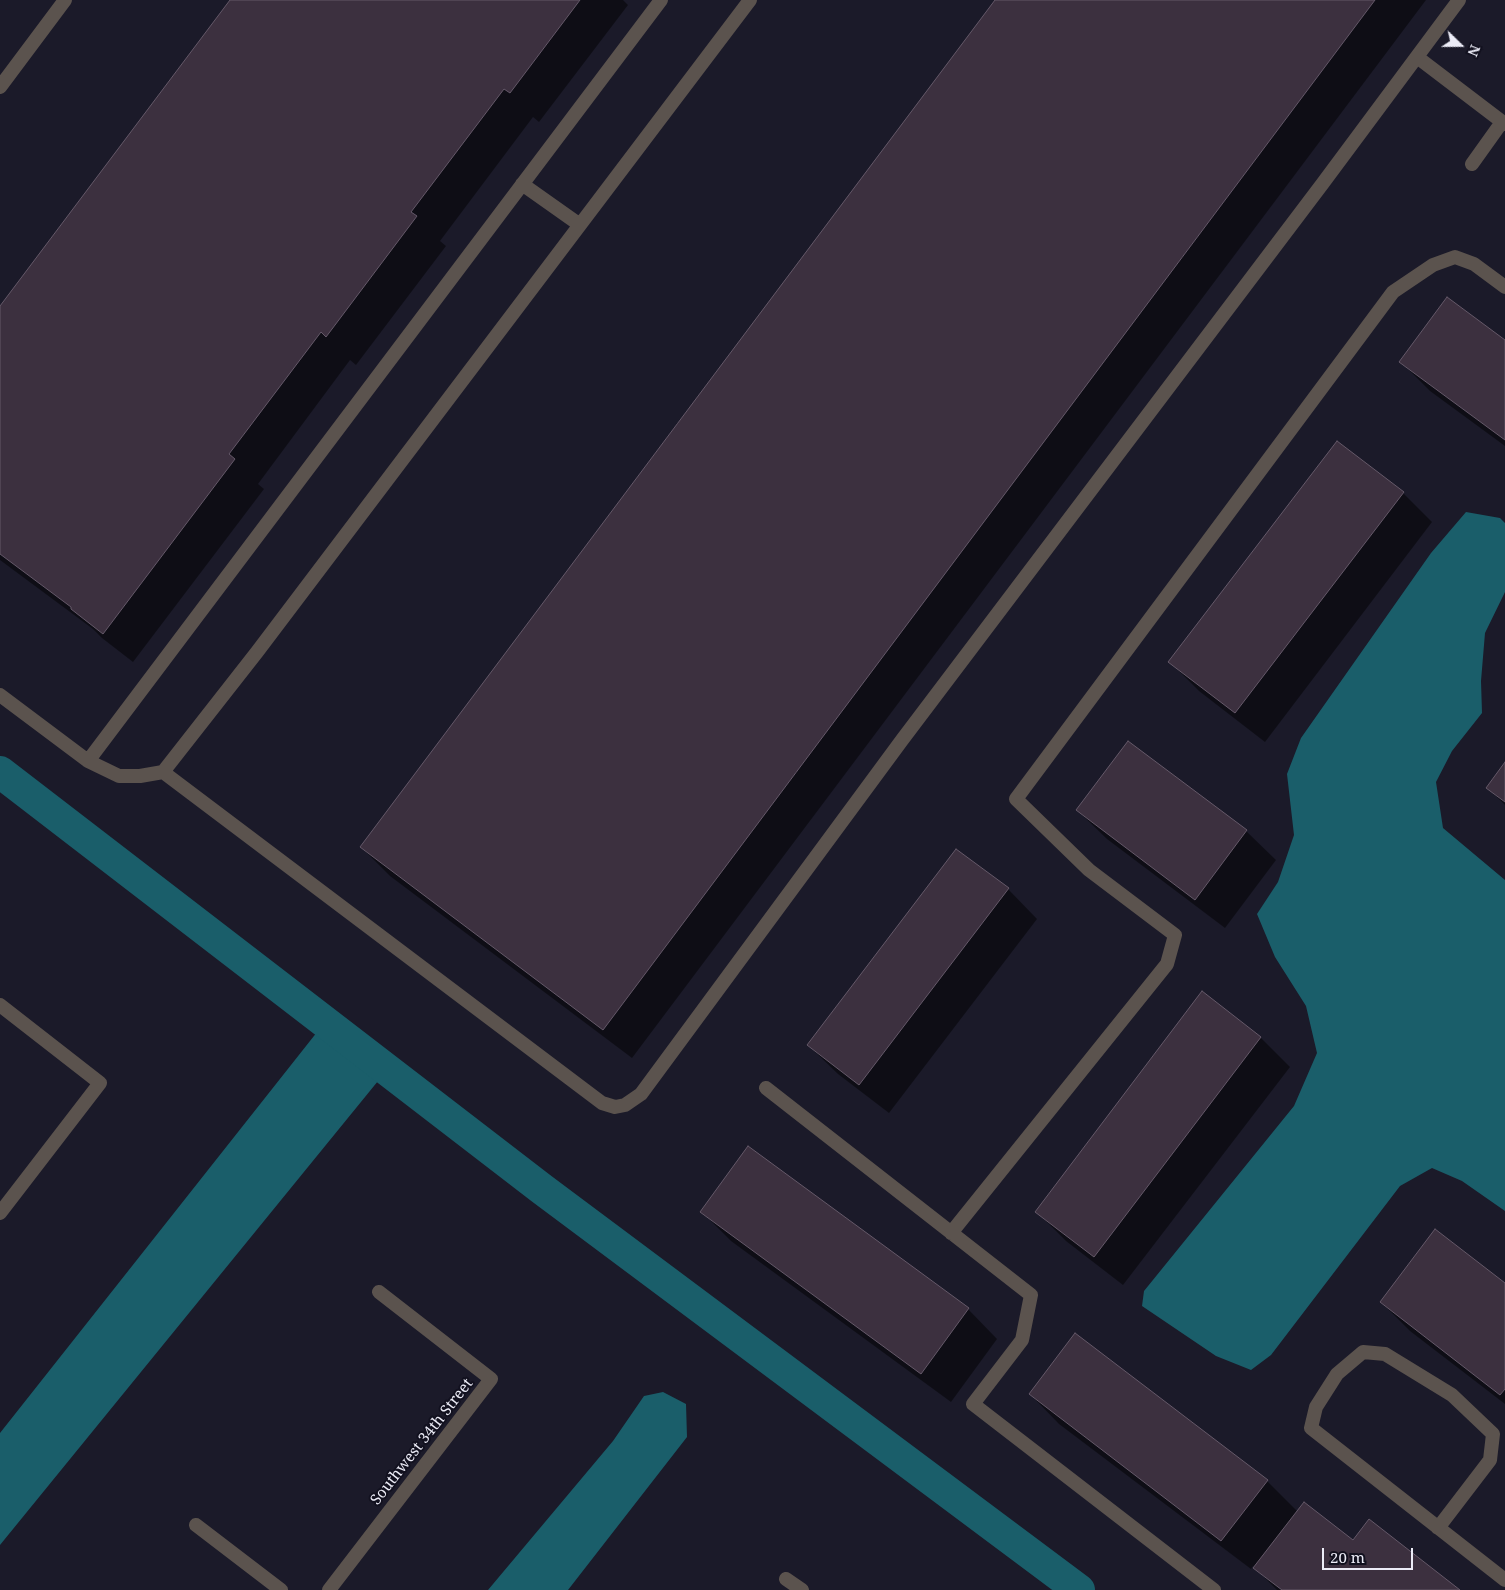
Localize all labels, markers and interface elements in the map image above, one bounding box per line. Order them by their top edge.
north arrow [1435,20,1485,70]
text: N [1463,42,1485,59]
street label: Southwest 34th Street [367,1375,477,1509]
scale bar [1325,1538,1416,1570]
text: 20 m [1330,1547,1365,1567]

